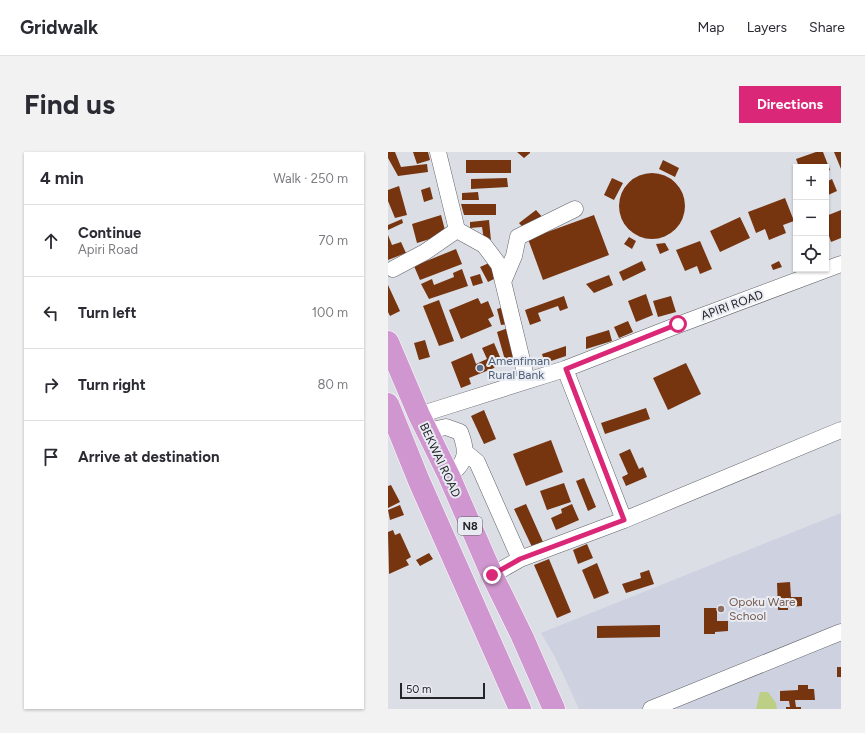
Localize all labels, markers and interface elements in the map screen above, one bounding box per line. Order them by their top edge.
text: Gridwalk [20,16,98,39]
text: Map [697,19,725,36]
text: Layers [747,19,787,36]
text: Share [809,19,845,36]
button: Directions [739,86,841,123]
text: Find us [24,87,115,121]
map controls [793,164,829,272]
button: + [793,164,829,200]
text: 4 min [40,168,84,188]
text: Walk · 250 m [273,171,348,186]
button: − [793,200,829,236]
text: Continue [78,224,141,242]
icon: ahead [40,230,62,252]
text: 70 m [318,233,348,248]
button: locate [793,236,829,272]
text: Apiri Road [78,242,138,257]
street label: APIRI ROAD [699,287,765,323]
icon: left [40,302,62,324]
text: Turn left [78,304,136,322]
text: 100 m [312,305,348,320]
route start [669,315,687,333]
place label: Amenfiman Rural Bank [488,354,550,382]
marker: Amenfiman Rural Bank [475,363,485,373]
icon: right [40,374,62,396]
text: Turn right [78,376,146,394]
text: 80 m [317,377,348,392]
street label: BEKWAI ROAD [417,421,463,499]
icon: arrive [40,446,62,468]
text: Arrive at destination [78,448,219,466]
road number: N8 [458,517,482,535]
route end [483,566,501,584]
place label: Opoku Ware School [729,595,796,623]
marker: Opoku Ware School [716,604,726,614]
scale bar [400,681,485,700]
text: 50 m [406,683,431,696]

